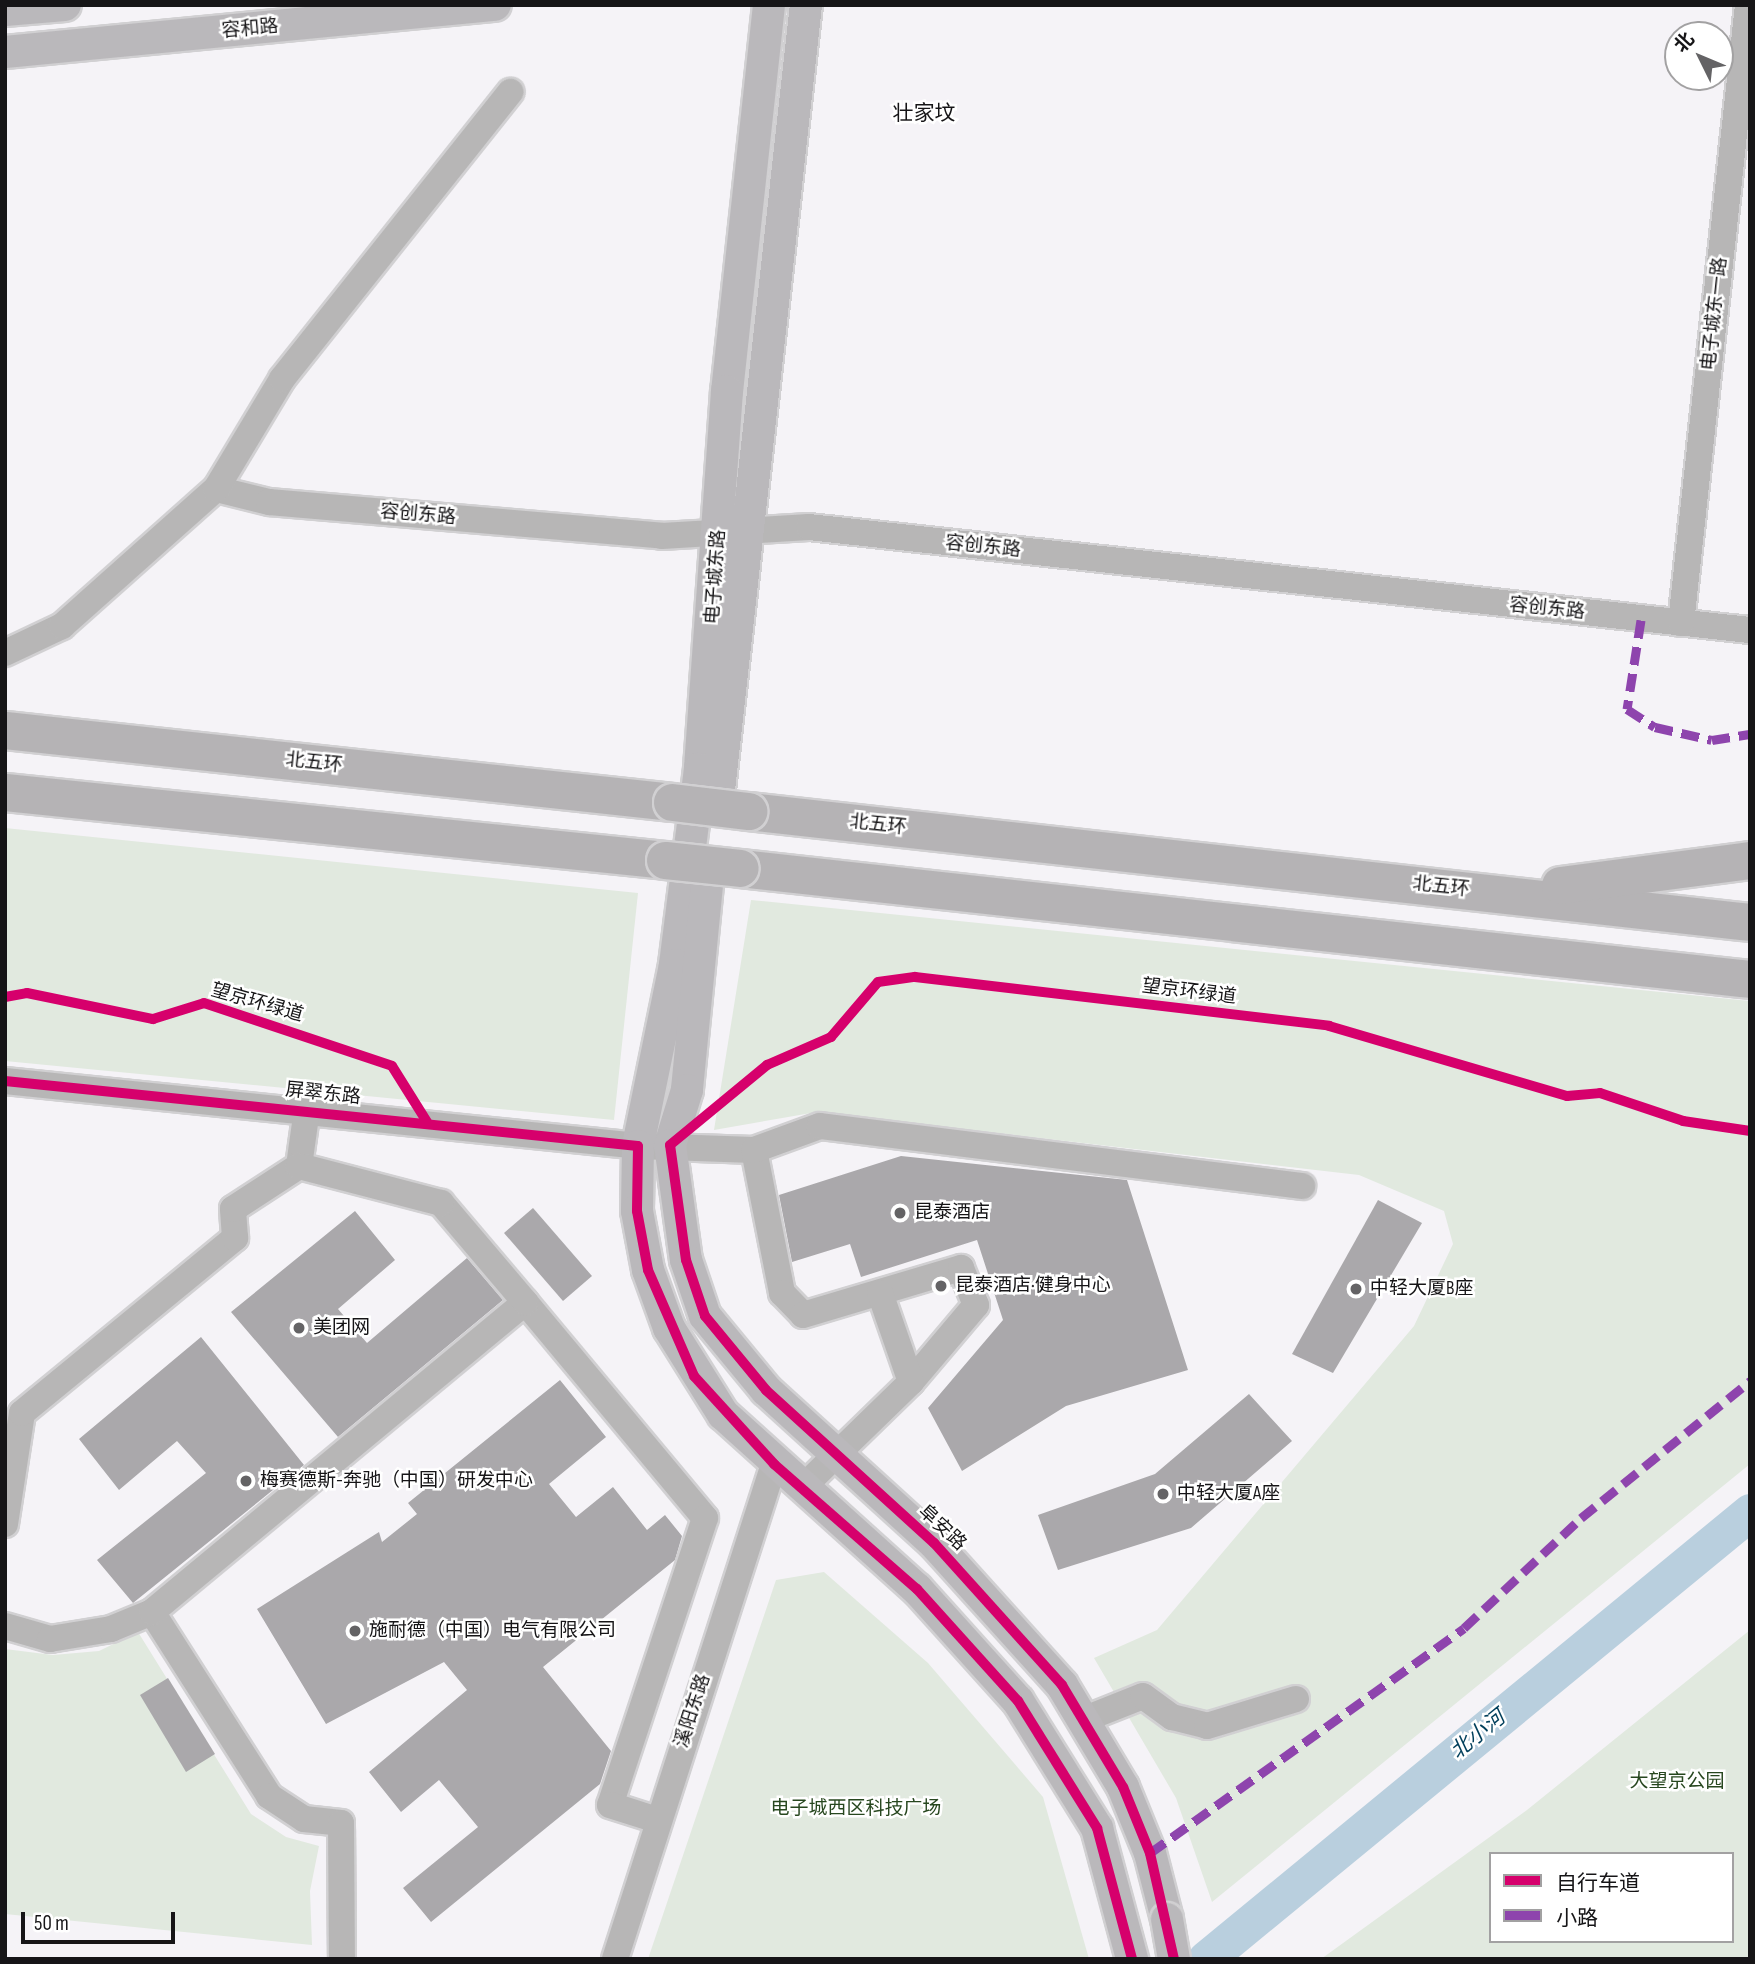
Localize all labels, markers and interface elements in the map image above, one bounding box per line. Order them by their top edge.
street label: 容和路 [221,15,279,43]
north arrow [1664,21,1734,91]
text: 北 [1670,28,1700,58]
district label: 壮家坟 [893,101,955,127]
street label: 电子城东一路 [1698,256,1732,372]
street label: 容创东路 [379,500,457,530]
street label: 电子城东路 [701,529,731,625]
street label: 容创东路 [944,532,1022,562]
street label: 容创东路 [1508,594,1586,624]
street label: 北五环 [284,749,344,777]
street label: 北五环 [848,811,908,839]
street label: 北五环 [1411,873,1471,901]
street label: 望京环绿道 [1140,975,1238,1009]
street label: 望京环绿道 [208,979,306,1027]
street label: 屏翠东路 [284,1079,362,1109]
place label: 昆泰酒店 [914,1202,990,1224]
marker: 昆泰酒店 [892,1205,908,1221]
place label: 昆泰酒店·健身中心 [955,1275,1111,1297]
marker: 昆泰酒店·健身中心 [933,1278,949,1294]
place label: 中轻大厦B座 [1370,1278,1473,1300]
marker: 中轻大厦B座 [1348,1281,1364,1297]
place label: 美团网 [313,1317,370,1339]
marker: 美团网 [291,1320,307,1336]
place label: 梅赛德斯-奔驰（中国）研发中心 [260,1470,533,1492]
marker: 梅赛德斯-奔驰（中国）研发中心 [238,1473,254,1489]
place label: 中轻大厦A座 [1177,1483,1280,1505]
marker: 中轻大厦A座 [1155,1486,1171,1502]
street label: 阜安路 [913,1500,971,1556]
place label: 施耐德（中国）电气有限公司 [369,1620,616,1642]
marker: 施耐德（中国）电气有限公司 [347,1623,363,1639]
street label: 溪阳东路 [670,1671,716,1751]
water label: 北小河 [1446,1705,1510,1765]
park label: 大望京公园 [1630,1771,1724,1793]
park label: 电子城西区科技广场 [771,1798,941,1820]
legend [1489,1852,1734,1943]
text: 自行车道 [1556,1871,1640,1896]
scale bar [24,1898,178,1942]
text: 小路 [1556,1906,1598,1931]
text: 50 m [34,1911,69,1936]

